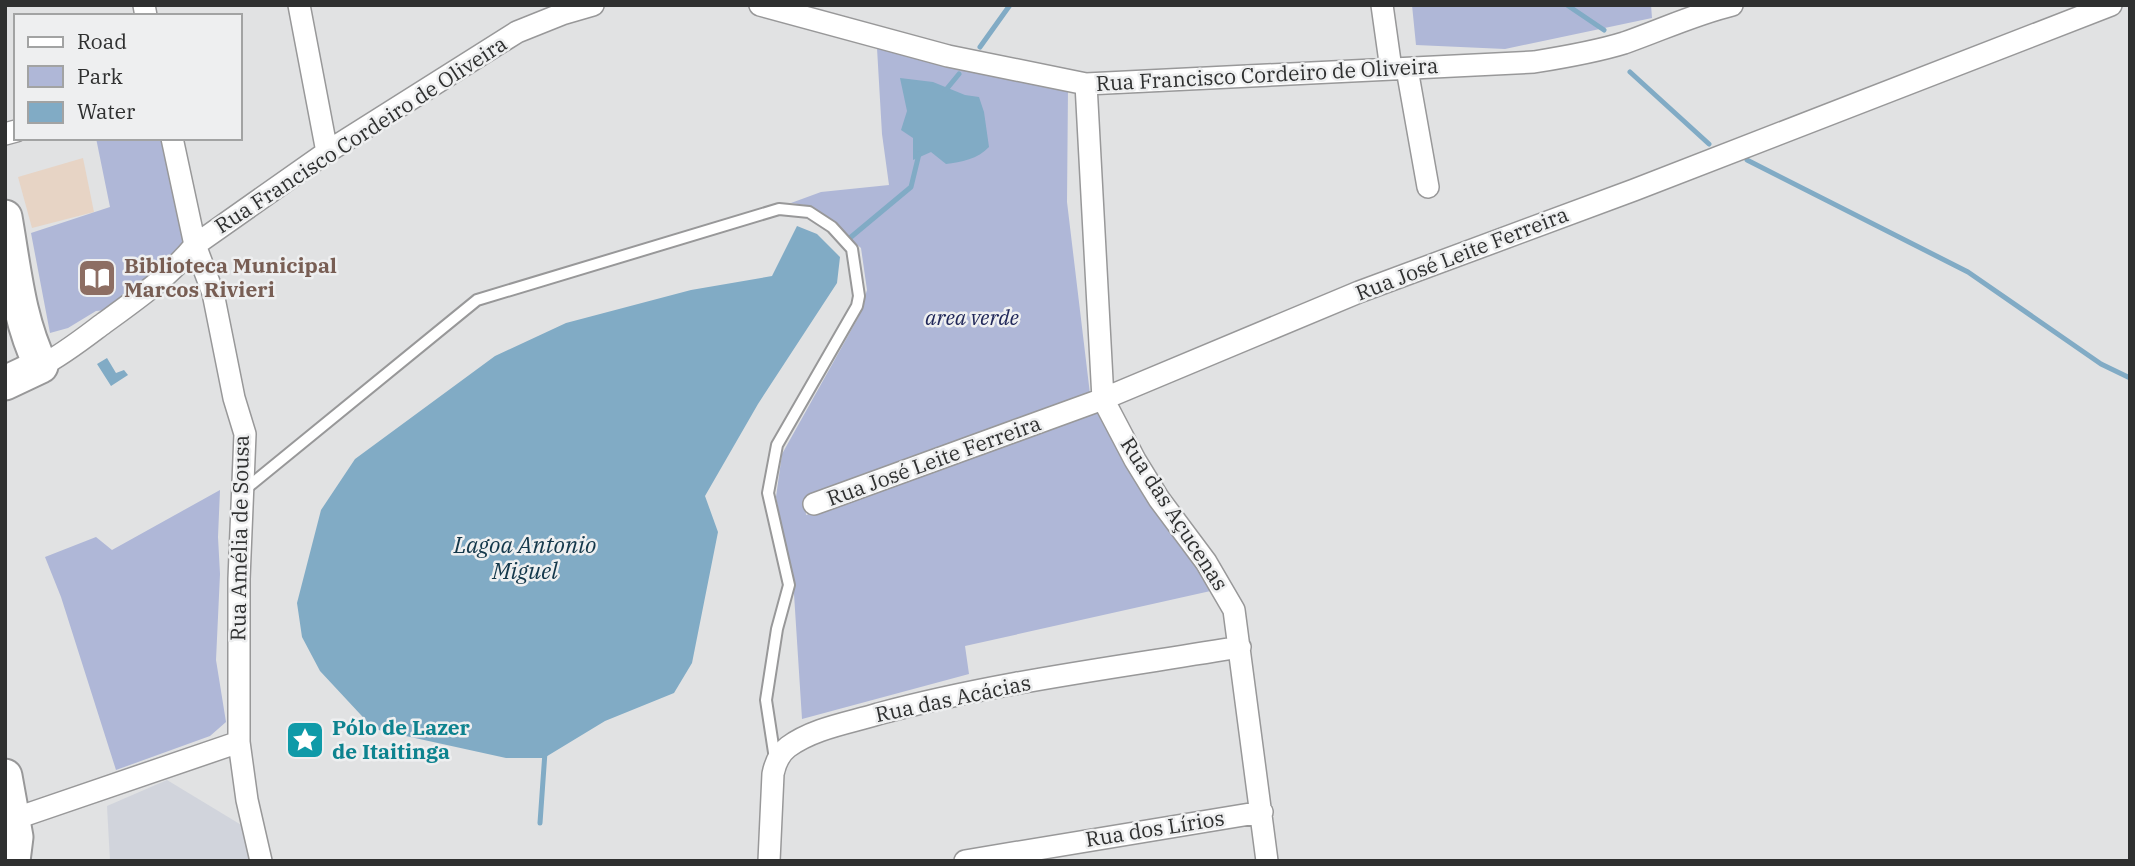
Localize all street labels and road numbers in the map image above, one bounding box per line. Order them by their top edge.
street label: Rua Francisco Cordeiro de Oliveira [209,29,512,239]
street label: Rua Francisco Cordeiro de Oliveira [1095,51,1439,97]
street label: Rua José Leite Ferreira [1351,200,1572,307]
street label: Rua José Leite Ferreira [823,408,1044,512]
street label: Rua das Açucenas [1115,431,1235,596]
street label: Rua Amélia de Sousa [223,435,255,641]
street label: Rua das Acácias [872,668,1033,728]
street label: Rua dos Lírios [1083,803,1226,853]

